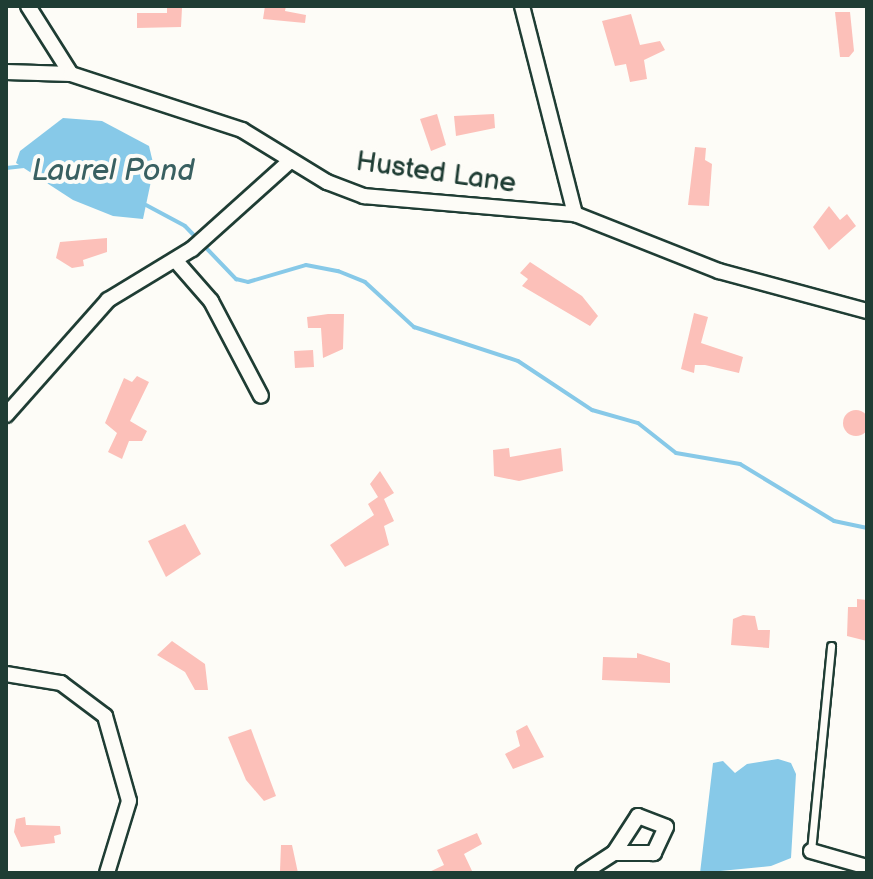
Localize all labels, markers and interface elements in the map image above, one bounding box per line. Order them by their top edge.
street label: Husted Lane [354,145,518,201]
water label: Laurel Pond [32,153,194,189]

